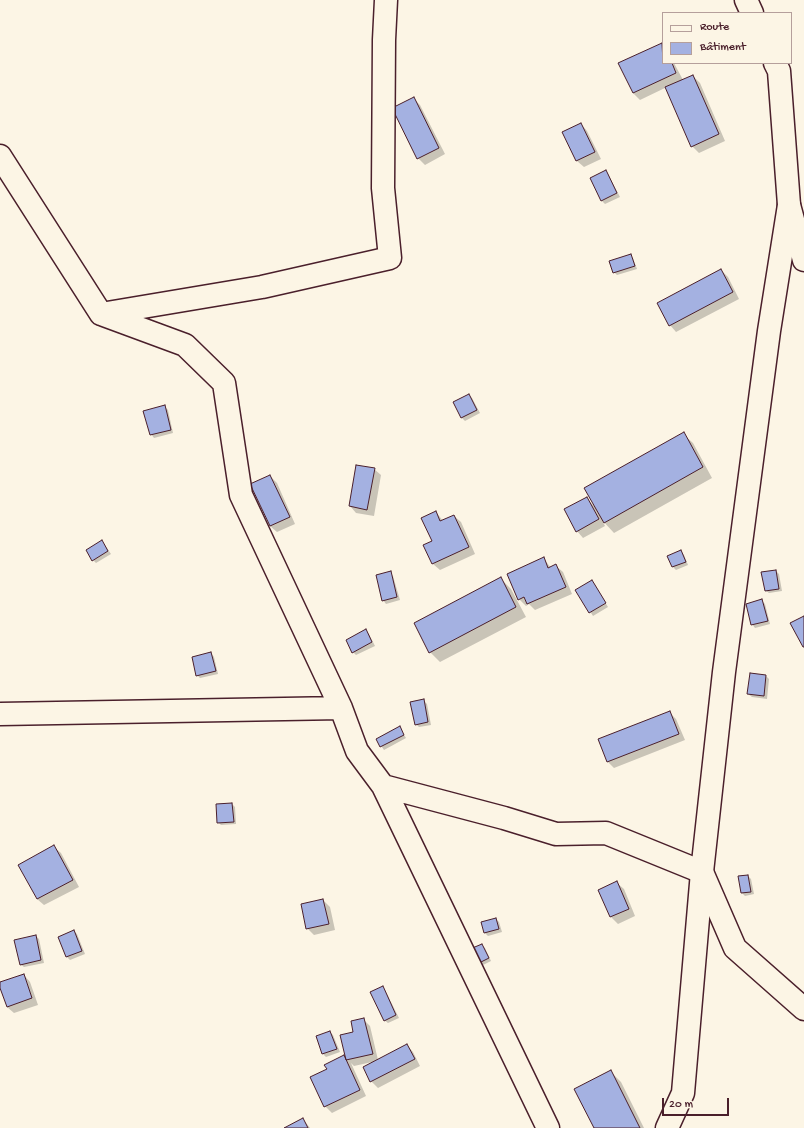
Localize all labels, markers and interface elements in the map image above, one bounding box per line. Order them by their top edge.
legend [662,12,792,64]
text: Route [700,21,729,35]
text: Bâtiment [700,41,746,55]
scale bar [664,1090,731,1116]
text: 20 m [669,1098,693,1112]

